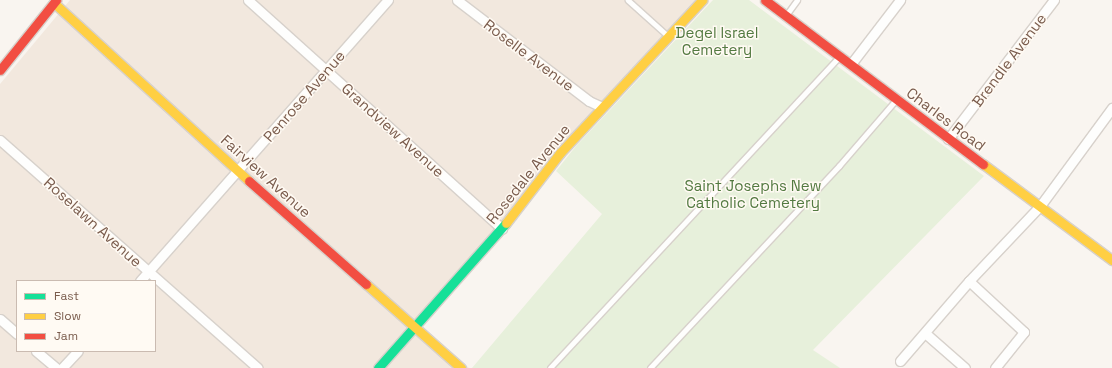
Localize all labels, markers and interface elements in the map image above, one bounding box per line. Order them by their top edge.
street label: Brendle Avenue [968,10,1050,110]
street label: Roselle Avenue [480,15,578,95]
park label: Degel Israel Cemetery [676,23,758,58]
street label: Penrose Avenue [259,47,349,145]
street label: Grandview Avenue [338,79,448,181]
street label: Charles Road [903,83,989,155]
street label: Rosedale Avenue [482,120,574,228]
street label: Fairview Avenue [217,131,315,221]
street label: Roselawn Avenue [40,173,146,271]
park label: Saint Josephs New Catholic Cemetery [684,176,822,211]
legend [16,280,156,352]
text: Fast [54,288,79,304]
text: Slow [54,308,81,324]
text: Jam [54,328,78,344]

